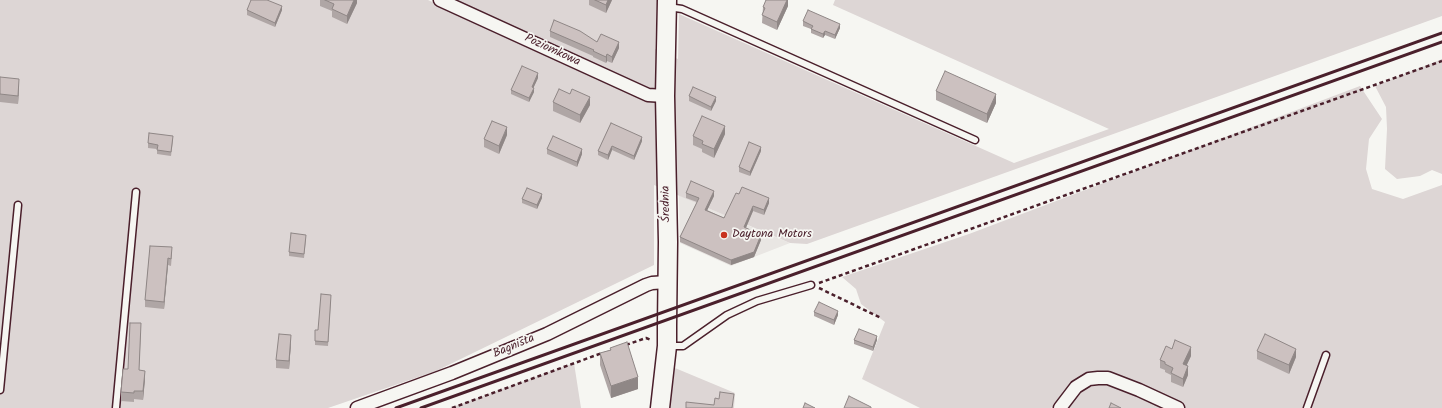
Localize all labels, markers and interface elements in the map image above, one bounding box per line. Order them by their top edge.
street label: Poziomkowa [522,32,582,70]
street label: Średnia [659,186,675,222]
place label: Daytona Motors [732,228,812,242]
marker: Daytona Motors [719,230,729,240]
street label: Bagnista [491,332,537,362]

